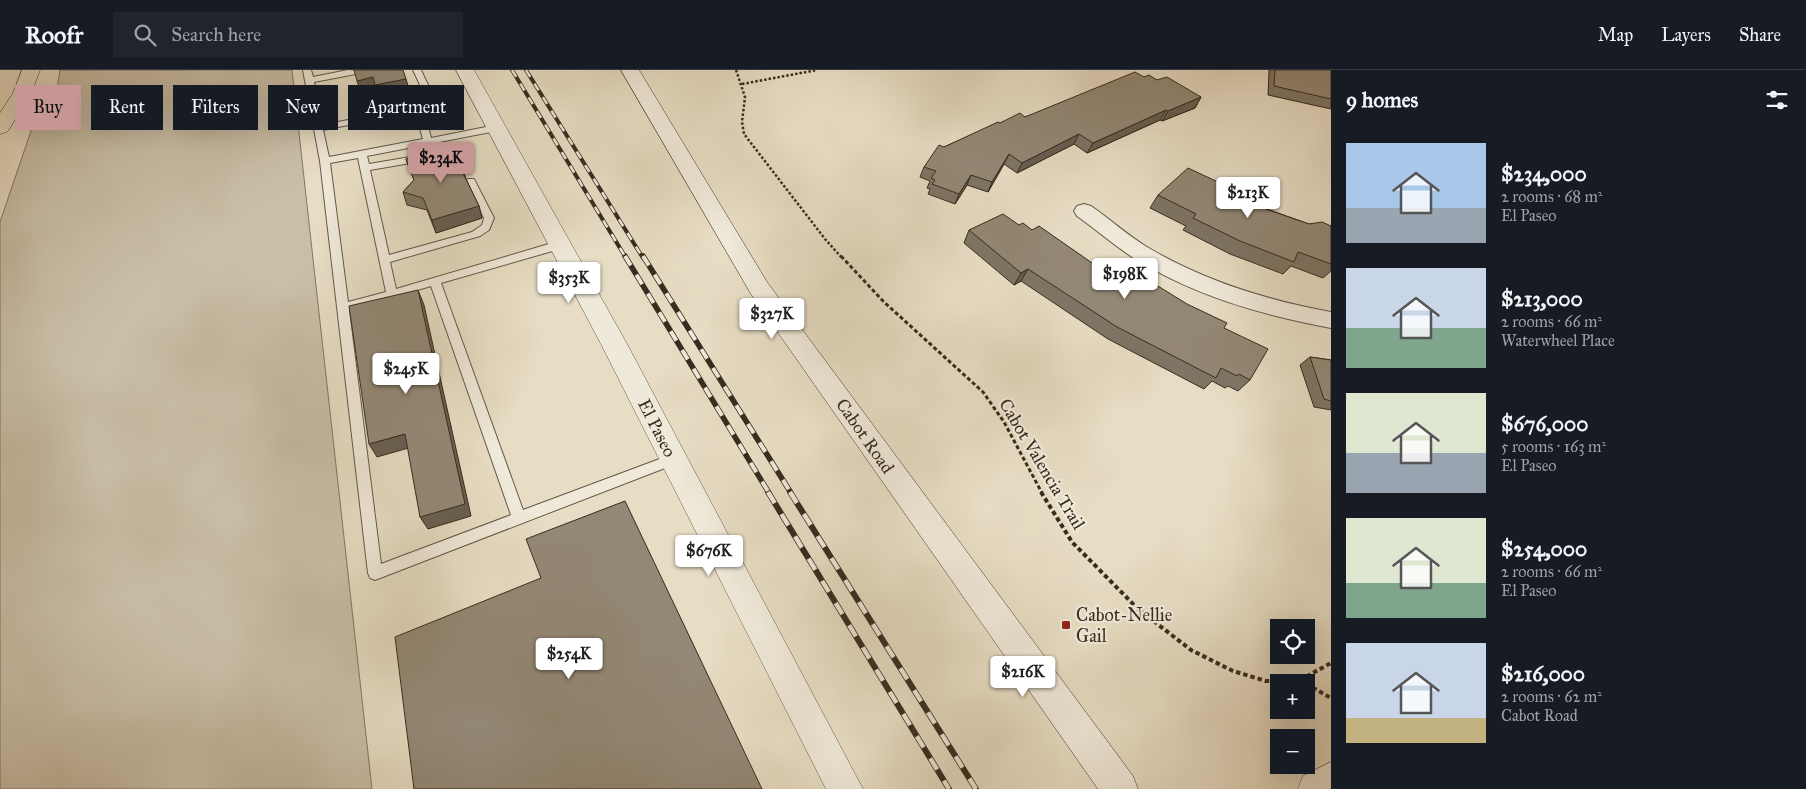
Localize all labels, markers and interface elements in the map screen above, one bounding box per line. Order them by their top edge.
search box [113,12,463,57]
text: Roofr [25,20,83,50]
icon: search [131,21,159,49]
text: Search here [171,23,261,46]
text: Map [1598,24,1633,46]
text: Layers [1661,24,1711,46]
text: Share [1739,24,1781,46]
chip: Buy [15,85,81,130]
chip: Rent [91,85,163,130]
chip: Filters [173,85,258,130]
chip: New [268,85,338,130]
chip: Apartment [348,85,464,130]
icon: filters [1763,86,1791,114]
text: 9 homes [1346,87,1418,113]
pin: $234K [406,142,476,184]
text: $234K [419,148,463,167]
text: $234,000 [1501,161,1587,187]
icon: home [1386,163,1446,223]
pin: $213K [1213,176,1283,219]
text: $213K [1227,183,1269,202]
text: 2 rooms · 68 m² [1501,187,1602,206]
text: El Paseo [1501,206,1557,225]
pin: $198K [1090,258,1160,300]
pin: $353K [534,262,604,304]
text: $198K [1103,264,1147,283]
text: $353K [548,268,590,287]
text: $213,000 [1501,286,1583,312]
icon: home [1386,288,1446,348]
pin: $327K [737,298,807,340]
text: $327K [750,304,794,323]
text: 2 rooms · 66 m² [1501,312,1602,331]
text: Waterwheel Place [1501,331,1615,350]
pin: $245K [371,352,441,395]
text: $245K [383,359,429,378]
street label: Cabot Road [831,394,899,478]
street label: El Paseo [633,395,681,461]
street label: Cabot Valencia Trail [994,395,1090,534]
text: $676,000 [1501,411,1588,437]
icon: home [1386,413,1446,473]
text: 5 rooms · 163 m² [1501,437,1606,456]
text: El Paseo [1501,456,1557,475]
pin: $676K [674,534,744,577]
text: $254,000 [1501,536,1587,562]
icon: home [1386,538,1446,598]
text: $676K [686,541,732,560]
text: 2 rooms · 66 m² [1501,562,1602,581]
text: El Paseo [1501,581,1557,600]
place label: Cabot-Nellie Gail [1076,604,1172,647]
marker: Cabot-Nellie Gail [1060,619,1072,631]
map controls [1270,619,1315,774]
button: locate [1270,619,1315,664]
pin: $254K [534,638,604,680]
text: $254K [547,644,591,663]
pin: $216K [988,656,1058,698]
text: $216,000 [1501,661,1585,687]
text: $216K [1001,662,1045,681]
icon: home [1386,663,1446,723]
button: + [1270,674,1315,719]
text: 2 rooms · 62 m² [1501,687,1602,706]
text: Cabot Road [1501,706,1578,725]
button: − [1270,729,1315,774]

